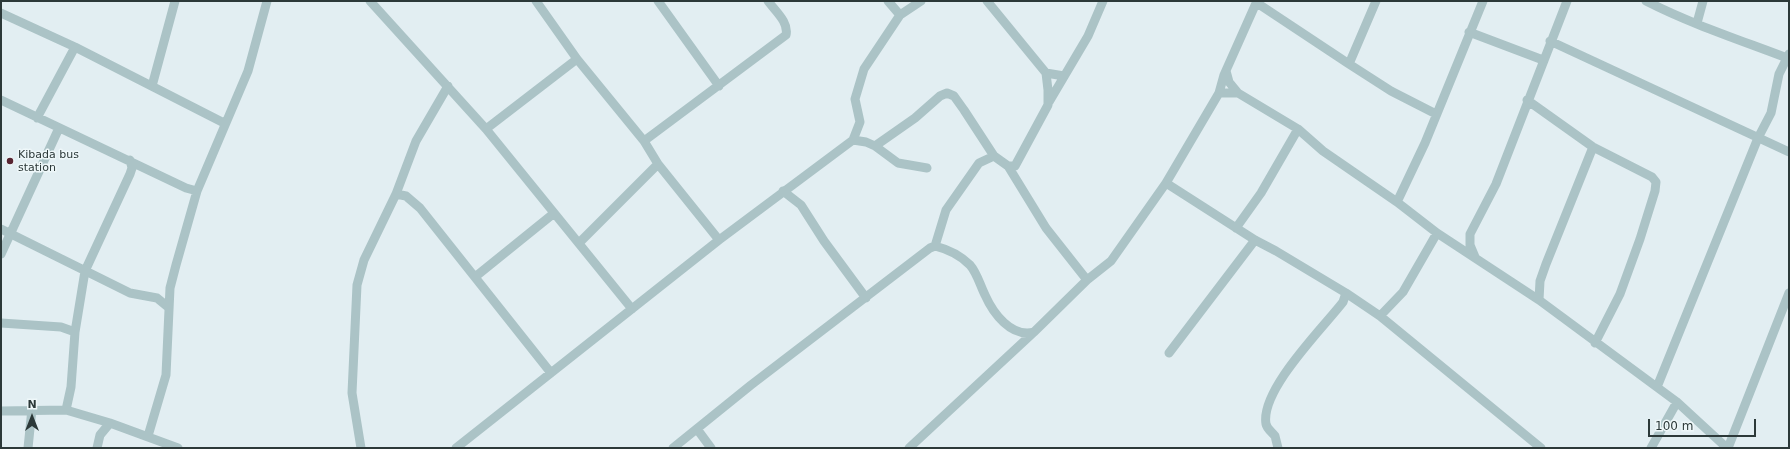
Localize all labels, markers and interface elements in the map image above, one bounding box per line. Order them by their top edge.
place label: Kibada bus station [18,148,79,174]
marker: Kibada bus station [5,156,15,166]
north arrow [12,397,52,437]
text: N [27,398,37,411]
scale bar [1650,411,1758,437]
text: 100 m [1655,419,1693,433]

